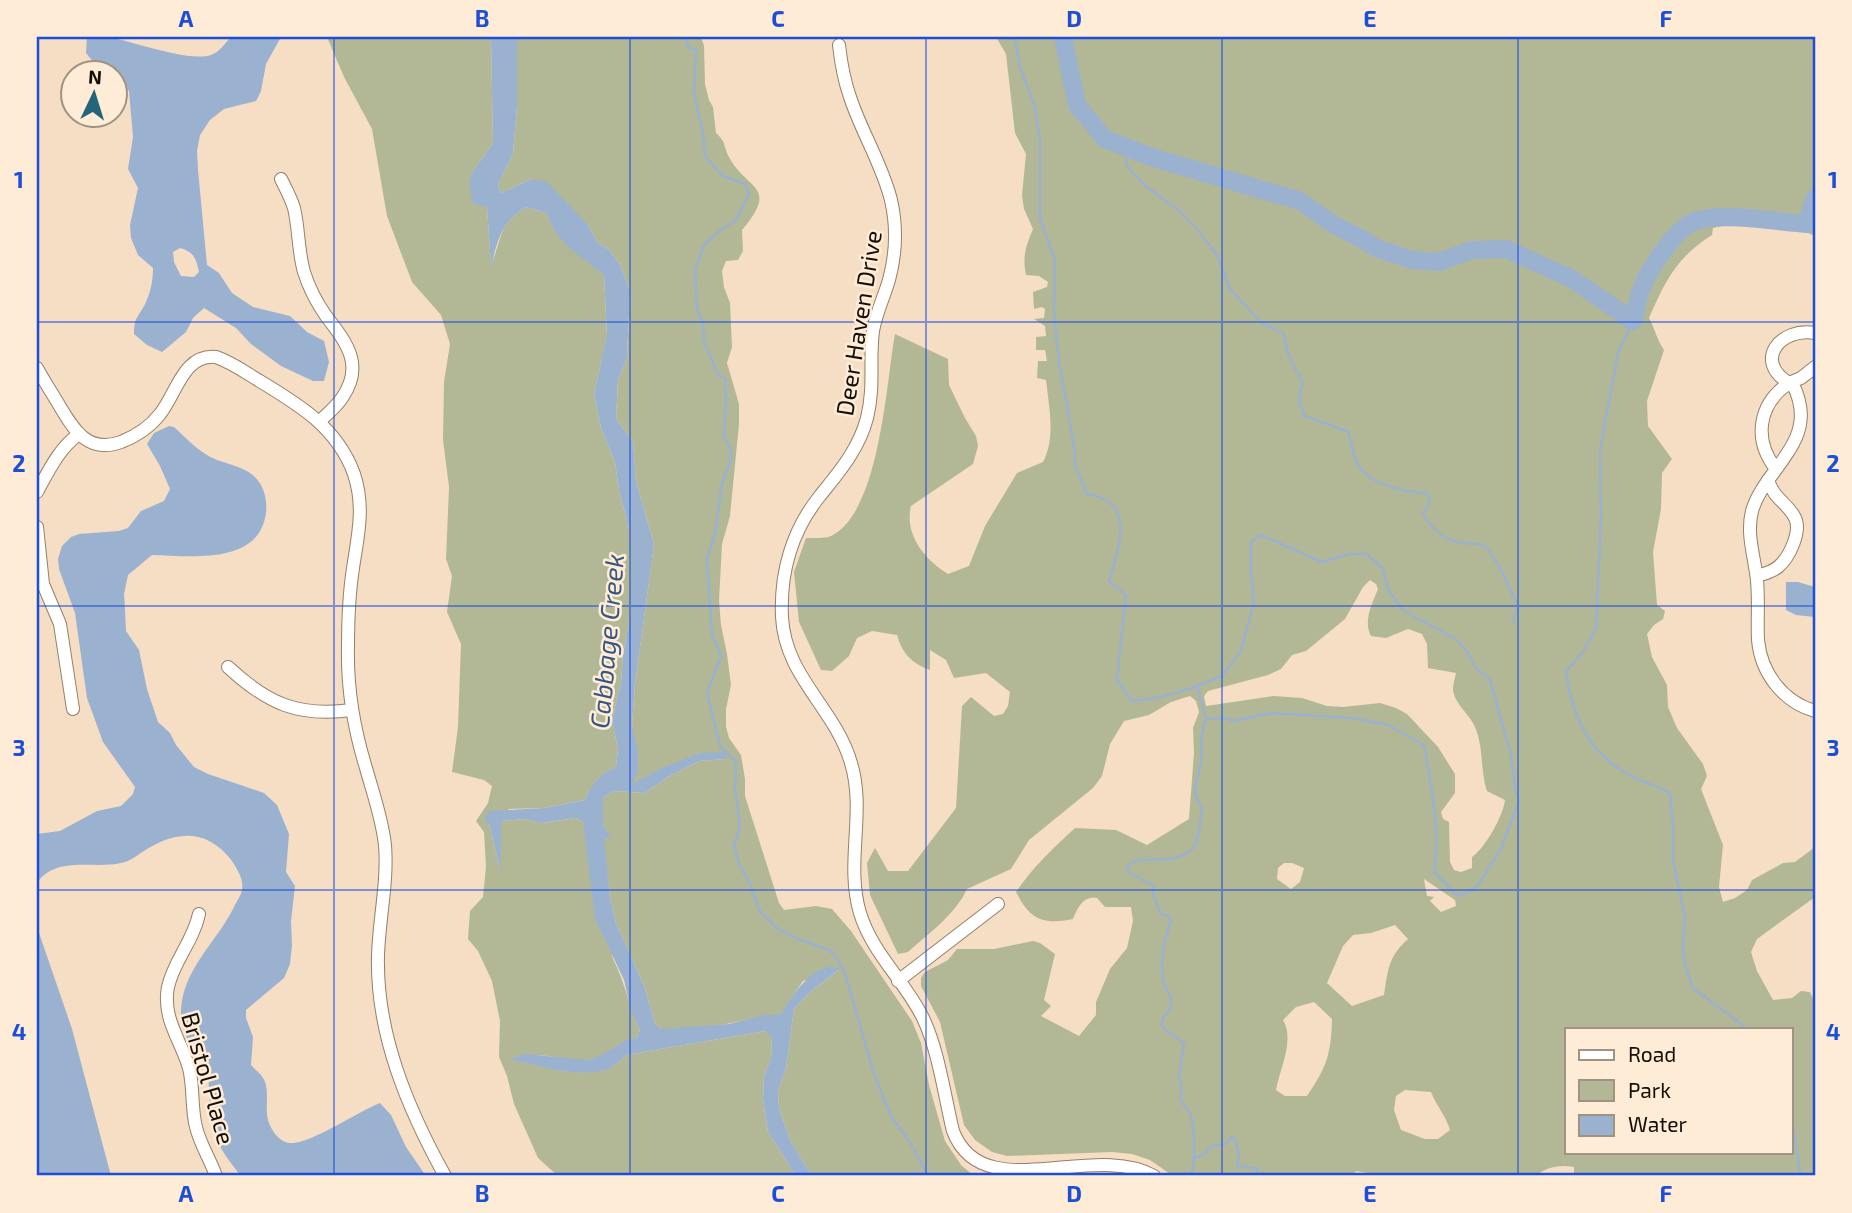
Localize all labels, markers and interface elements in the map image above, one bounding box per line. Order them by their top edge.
text: A [178,4,194,32]
text: B [475,4,489,32]
text: C [771,4,785,32]
text: D [1066,4,1082,32]
text: E [1363,4,1377,32]
text: F [1660,4,1673,32]
north arrow [60,60,130,130]
text: N [88,65,103,88]
text: 1 [14,165,24,193]
text: 1 [1828,165,1838,193]
street label: Deer Haven Drive [829,228,887,418]
text: 2 [12,449,26,477]
text: 2 [1826,449,1840,477]
water label: Cabbage Creek [583,552,629,730]
text: 3 [12,733,26,761]
text: 3 [1826,733,1840,761]
street label: Bristol Place [176,1009,242,1147]
text: 4 [12,1017,26,1045]
text: 4 [1826,1017,1840,1045]
legend [1565,1028,1792,1154]
text: Road [1628,1041,1676,1066]
text: Park [1628,1077,1671,1102]
text: Water [1628,1111,1687,1136]
text: A [178,1179,194,1207]
text: B [475,1179,489,1207]
text: C [771,1179,785,1207]
text: D [1066,1179,1082,1207]
text: E [1363,1179,1377,1207]
text: F [1660,1179,1673,1207]

